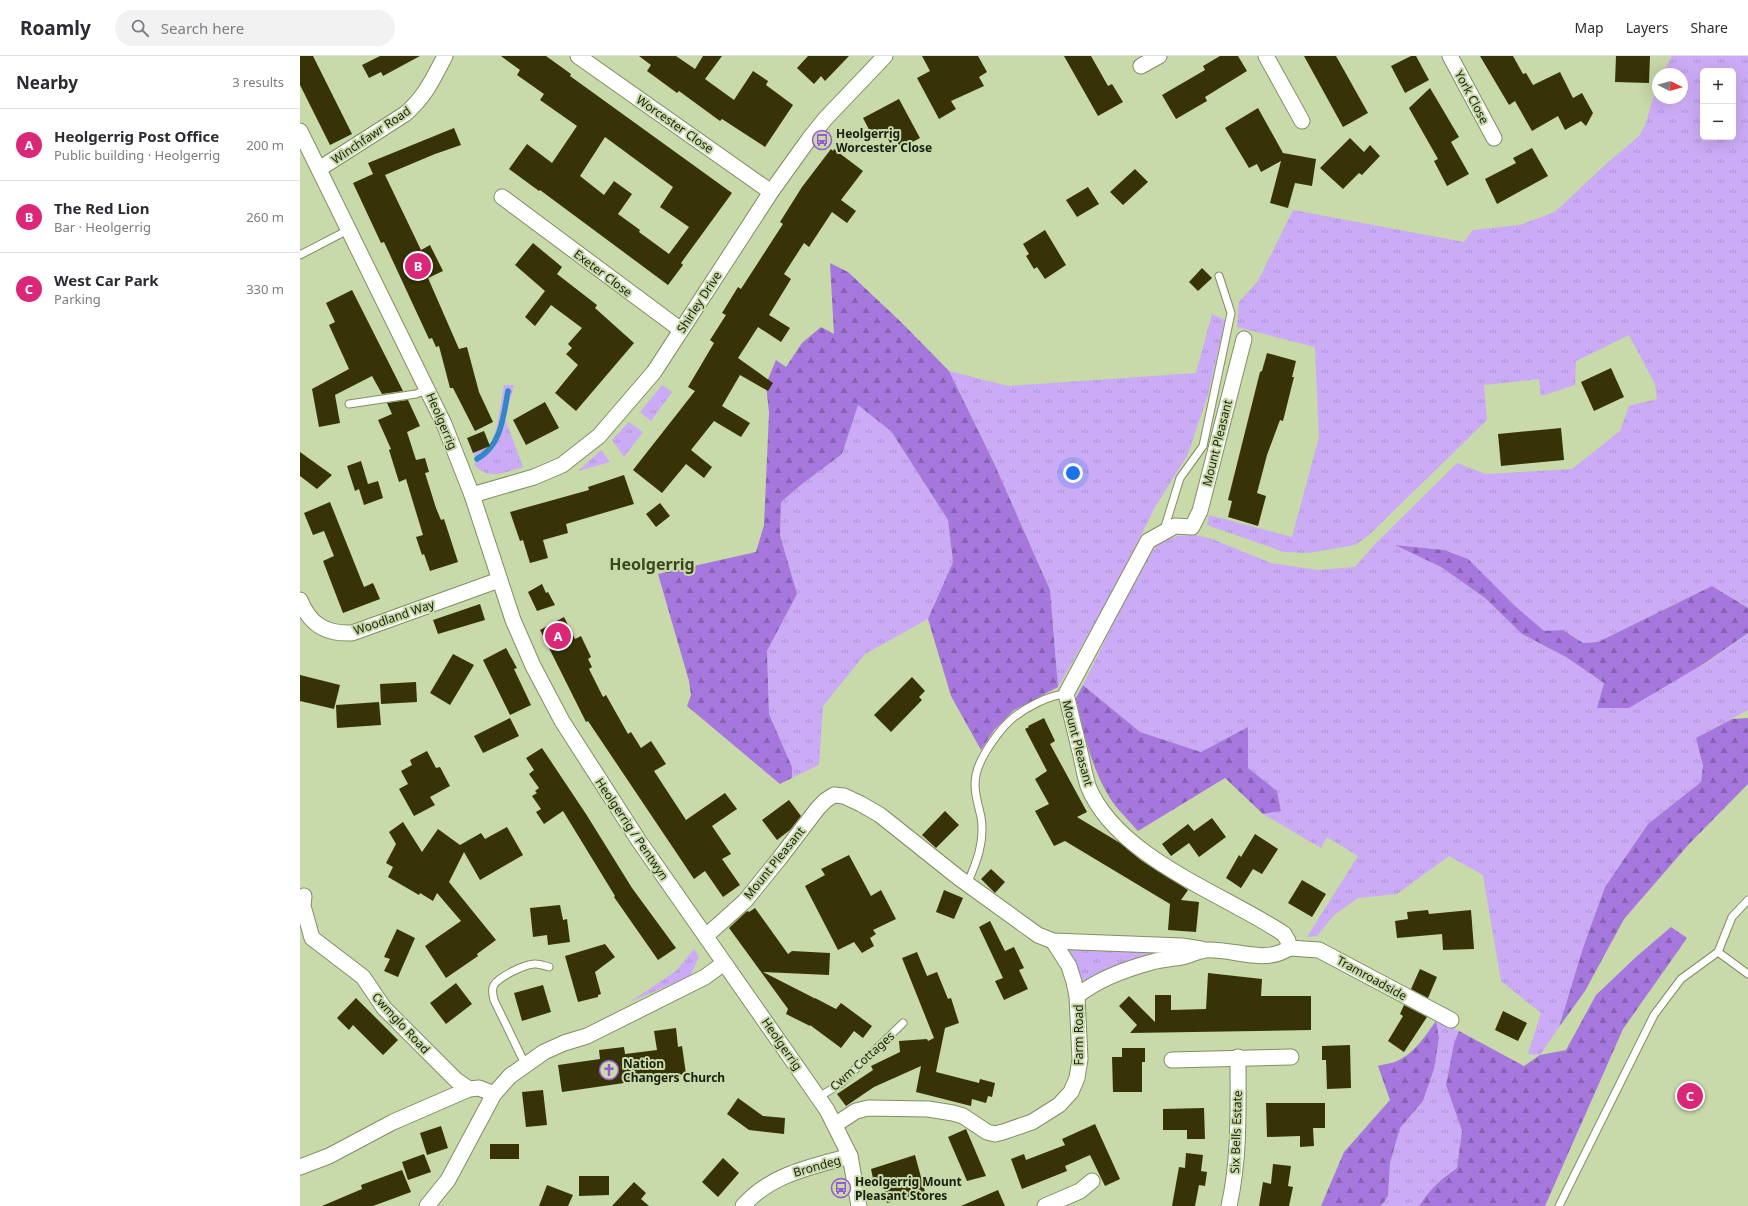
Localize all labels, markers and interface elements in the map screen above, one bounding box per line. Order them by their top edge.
search box [115,10,395,46]
text: Roamly [20,15,91,41]
icon: search [129,17,151,39]
text: Search here [161,18,244,38]
text: Map [1575,18,1604,37]
text: Layers [1626,18,1668,37]
text: Share [1690,18,1728,37]
street label: York Close [1451,67,1493,127]
north arrow [1652,68,1688,104]
map controls [1700,68,1736,140]
button: + [1700,68,1736,104]
text: Nearby [16,71,78,94]
text: 3 results [232,73,284,91]
street label: Worcester Close [633,91,717,157]
street label: Winchfawr Road [328,102,414,168]
button: − [1700,104,1736,140]
place label: Heolgerrig Worcester Close [836,125,932,156]
text: Heolgerrig Post Office [54,126,219,146]
bus stop icon: Heolgerrig Worcester Close [811,129,833,151]
text: A [25,136,34,154]
text: 200 m [246,136,284,154]
text: Public building · Heolgerrig [54,146,220,164]
text: The Red Lion [54,198,149,218]
text: B [25,208,33,226]
text: 260 m [246,208,284,226]
text: Bar · Heolgerrig [54,218,151,236]
street label: Exeter Close [570,245,636,301]
pin: B [405,251,431,281]
street label: Shirley Drive [673,268,725,336]
text: West Car Park [54,270,159,290]
text: C [25,280,33,298]
text: 330 m [246,280,284,298]
text: Parking [54,290,101,308]
street label: Heolgerrig [422,390,462,452]
street label: Mount Pleasant [1198,397,1236,488]
your location [1063,463,1083,483]
district label: Heolgerrig [609,553,695,575]
street label: Woodland Way [351,595,437,639]
pin: A [545,621,571,651]
street label: Mount Pleasant [1058,698,1098,789]
street label: Heolgerrig / Pentwyn [591,774,673,884]
street label: Mount Pleasant [740,823,809,903]
street label: Tramroadside [1334,952,1410,1004]
street label: Cwmglo Road [368,989,434,1057]
street label: Farm Road [1070,1004,1087,1066]
street label: Heolgerrig [758,1014,806,1074]
street label: Cwm Cottages [826,1027,898,1095]
place label: Nation Changers Church [623,1055,725,1086]
church icon: Nation Changers Church [598,1059,620,1081]
pin: C [1677,1081,1703,1111]
street label: Six Bells Estate [1226,1090,1246,1174]
street label: Brondeg [791,1151,843,1181]
place label: Heolgerrig Mount Pleasant Stores [855,1173,962,1204]
bus stop icon: Heolgerrig Mount Pleasant Stores [830,1177,852,1199]

